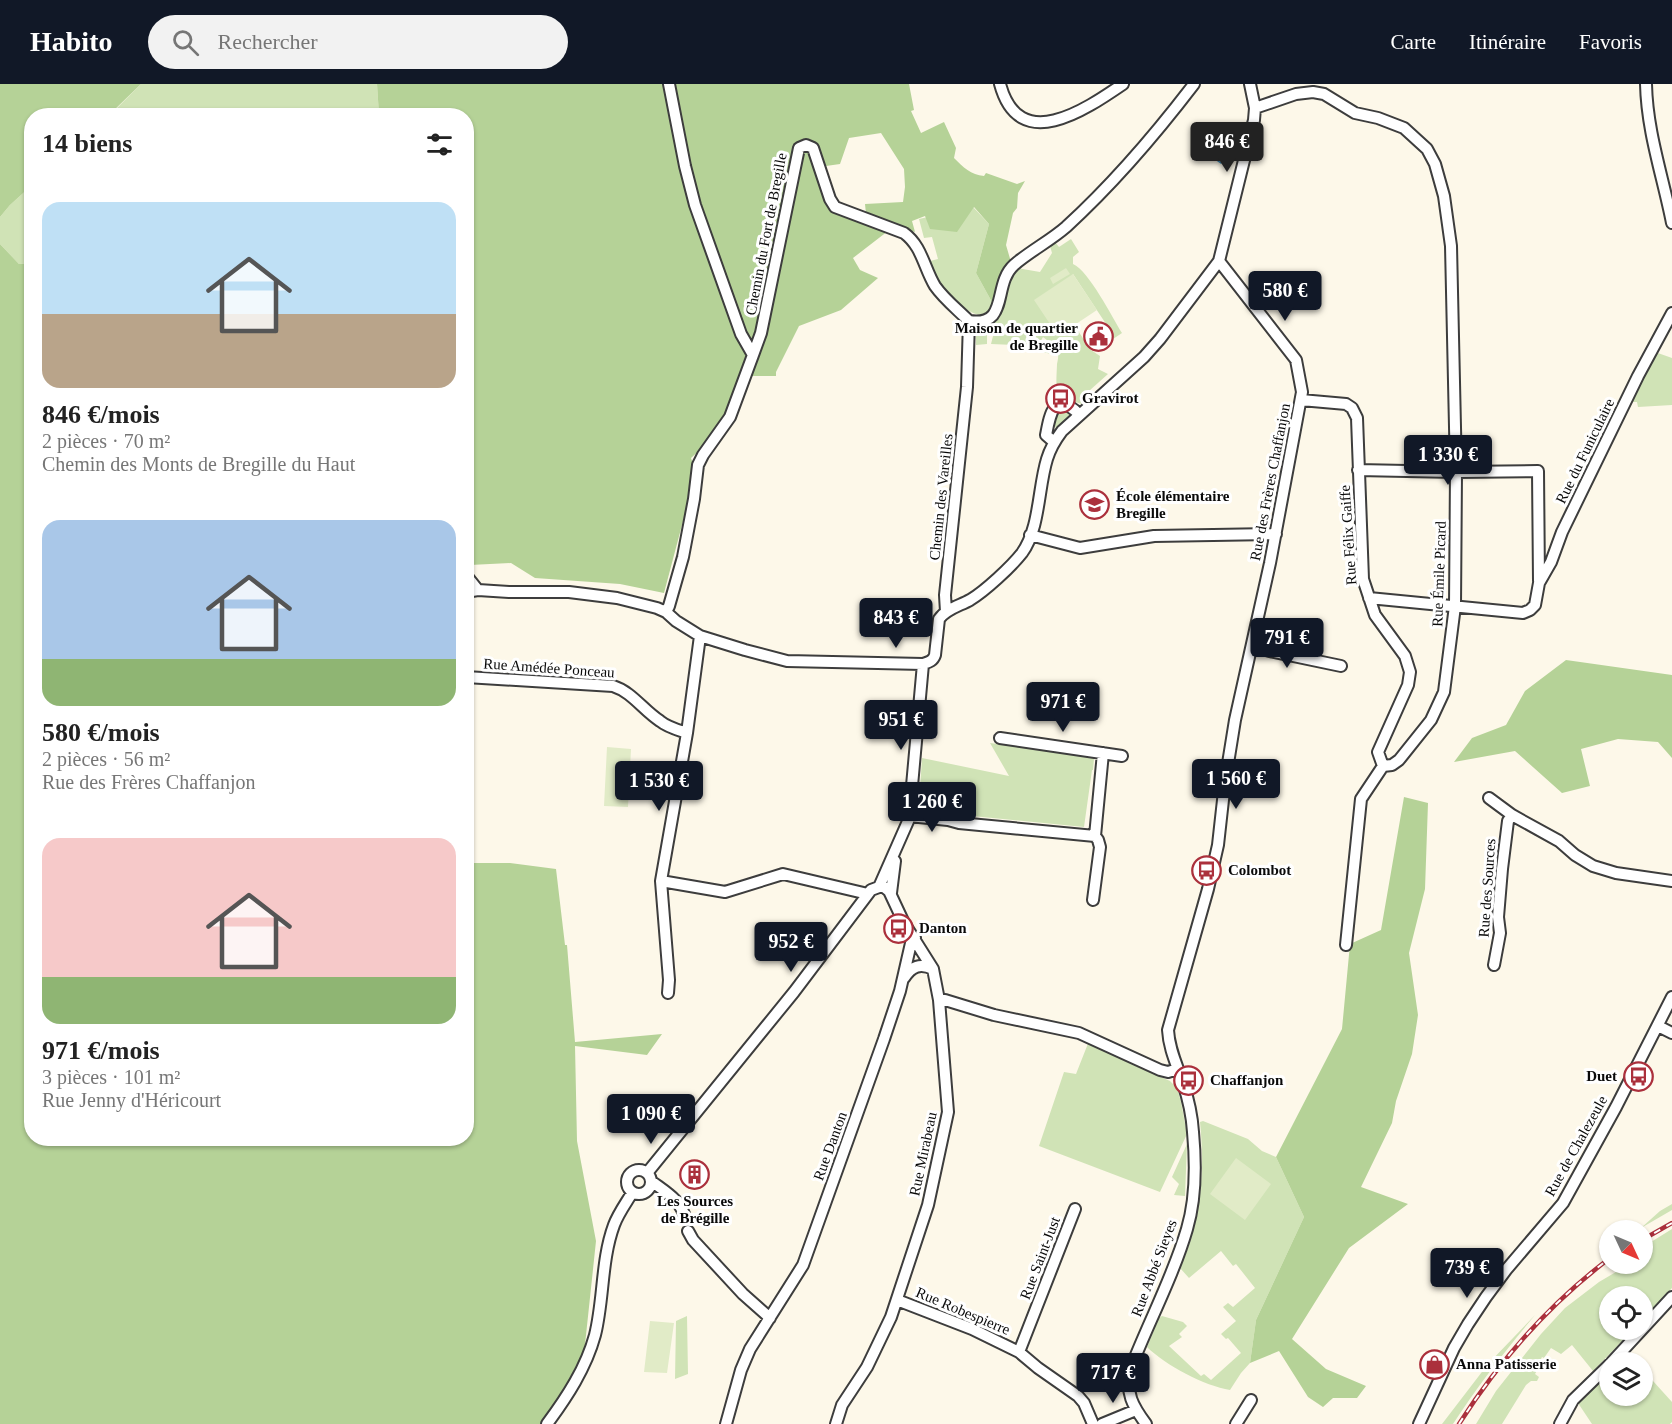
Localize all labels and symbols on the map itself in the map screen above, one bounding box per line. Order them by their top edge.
pin: 846 € [1185,122,1269,173]
street label: Chemin du Fort de Bregille [742,151,790,317]
pin: 580 € [1243,271,1327,322]
place label: Maison de quartier de Bregille [955,320,1078,353]
public building icon: Maison de quartier de Bregille [1083,321,1115,353]
bus stop icon: Gravirot [1045,382,1077,414]
place label: Gravirot [1082,390,1138,406]
street label: Rue du Funiculaire [1553,396,1618,506]
street label: Rue des Frères Chaffanjon [1247,401,1293,562]
street label: Chemin des Vareilles [926,433,956,561]
pin: 1 330 € [1393,435,1503,486]
street label: Rue Félix Gaiffe [1336,484,1359,586]
place label: École élémentaire Bregille [1116,488,1230,521]
school or university icon: École élémentaire Bregille [1079,489,1111,521]
street label: Rue Émile Picard [1429,520,1449,627]
pin: 843 € [854,598,938,649]
pin: 791 € [1245,618,1329,669]
street label: Rue Amédée Ponceau [483,655,616,681]
pin: 971 € [1021,682,1105,733]
pin: 951 € [859,700,943,751]
pin: 1 560 € [1181,759,1291,810]
pin: 1 530 € [604,761,714,812]
pin: 1 260 € [877,782,987,833]
street label: Rue des Sources [1476,838,1498,938]
bus stop icon: Colombot [1191,854,1223,886]
place label: Colombot [1228,862,1291,878]
bus stop icon: Danton [882,912,914,944]
place label: Danton [919,920,967,936]
pin: 952 € [749,922,833,973]
bus stop icon: Duet [1622,1060,1654,1092]
bus stop icon: Chaffanjon [1173,1064,1205,1096]
place label: Duet [1586,1068,1617,1084]
place label: Chaffanjon [1210,1072,1284,1088]
street label: Rue de Chalezeule [1542,1093,1610,1199]
pin: 1 090 € [596,1094,706,1145]
street label: Rue Danton [810,1109,850,1183]
street label: Rue Mirabeau [906,1110,940,1197]
building icon: Les Sources de Brégille [679,1158,711,1190]
place label: Les Sources de Brégille [657,1193,733,1226]
street label: Rue Saint-Just [1017,1214,1063,1302]
street label: Rue Abbé Sieyes [1128,1217,1180,1319]
north arrow [1599,1220,1653,1274]
pin: 739 € [1425,1248,1509,1299]
street label: Rue Robespierre [914,1284,1013,1338]
shop icon: Anna Patisserie [1419,1348,1451,1380]
pin: 717 € [1071,1353,1155,1404]
place label: Anna Patisserie [1456,1356,1557,1372]

